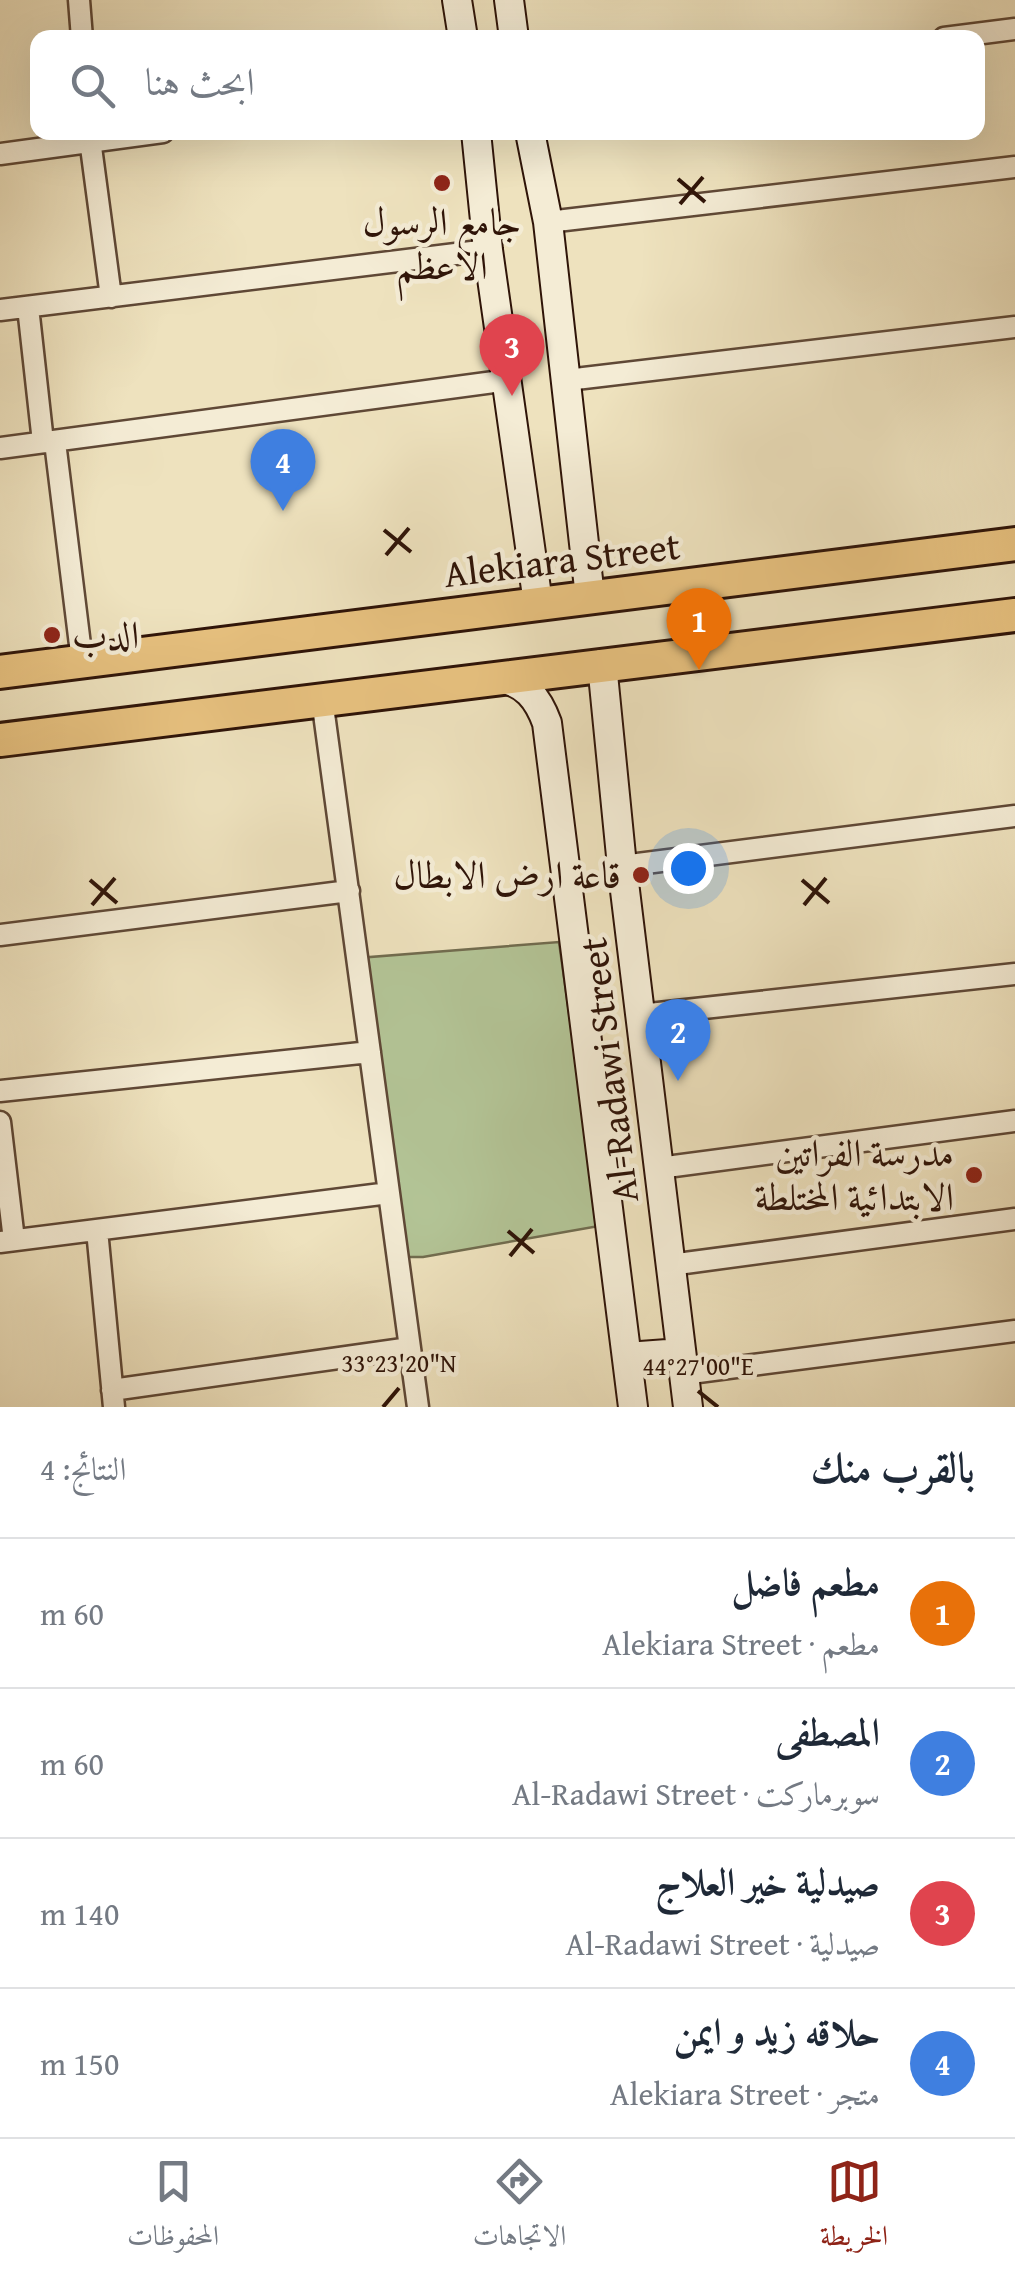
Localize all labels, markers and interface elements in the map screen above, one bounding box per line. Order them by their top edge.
search box [30,30,985,140]
text: ابحث هنا [145,53,255,109]
icon: search [65,58,120,113]
marker: جامع الرسول الاعظم [431,172,453,194]
place label: جامع الرسول الاعظم [363,193,521,302]
pin: 3 [480,314,544,396]
pin: 4 [250,428,316,511]
street label: Alekiara Street [441,517,683,601]
pin: 1 [666,588,732,670]
place label: الدب [72,606,139,662]
marker: الدب [41,624,63,646]
your location [663,843,714,894]
place label: قاعة ارض الابطال [393,846,621,902]
marker: قاعة ارض الابطال [630,864,652,886]
street label: Al-Radawi Street [564,934,652,1206]
pin: 2 [646,998,710,1081]
place label: مدرسة الفراتين الابتدائية المختلطة [754,1124,954,1224]
marker: مدرسة الفراتين الابتدائية المختلطة [963,1164,985,1186]
text: 33°23'20"N [342,1345,456,1381]
text: 44°27'00"E [642,1348,754,1384]
text: بالقرب منك [811,1436,975,1497]
text: النتائج: 4 [40,1445,126,1492]
text: مطعم فاضل [731,1553,880,1609]
text: 60 m [40,1590,104,1637]
text: 1 [934,1590,951,1637]
text: مطعم · Alekiara Street [602,1620,880,1667]
text: المصطفى [776,1703,880,1759]
text: 60 m [40,1740,104,1787]
text: 2 [934,1740,951,1787]
text: سوبرماركت · Al-Radawi Street [512,1770,880,1817]
text: صيدلية خير العلاج [655,1853,880,1909]
text: 140 m [40,1890,119,1937]
text: 3 [934,1890,951,1937]
text: صيدلية · Al-Radawi Street [565,1920,880,1967]
text: حلاقه زيد و ايمن [673,2003,880,2059]
text: 150 m [40,2040,119,2087]
text: 4 [934,2040,951,2087]
text: متجر · Alekiara Street [610,2070,880,2117]
tab: المحفوظات [127,2154,219,2263]
tab: الاتجاهات [473,2154,566,2263]
tab: الخريطة [820,2154,888,2263]

